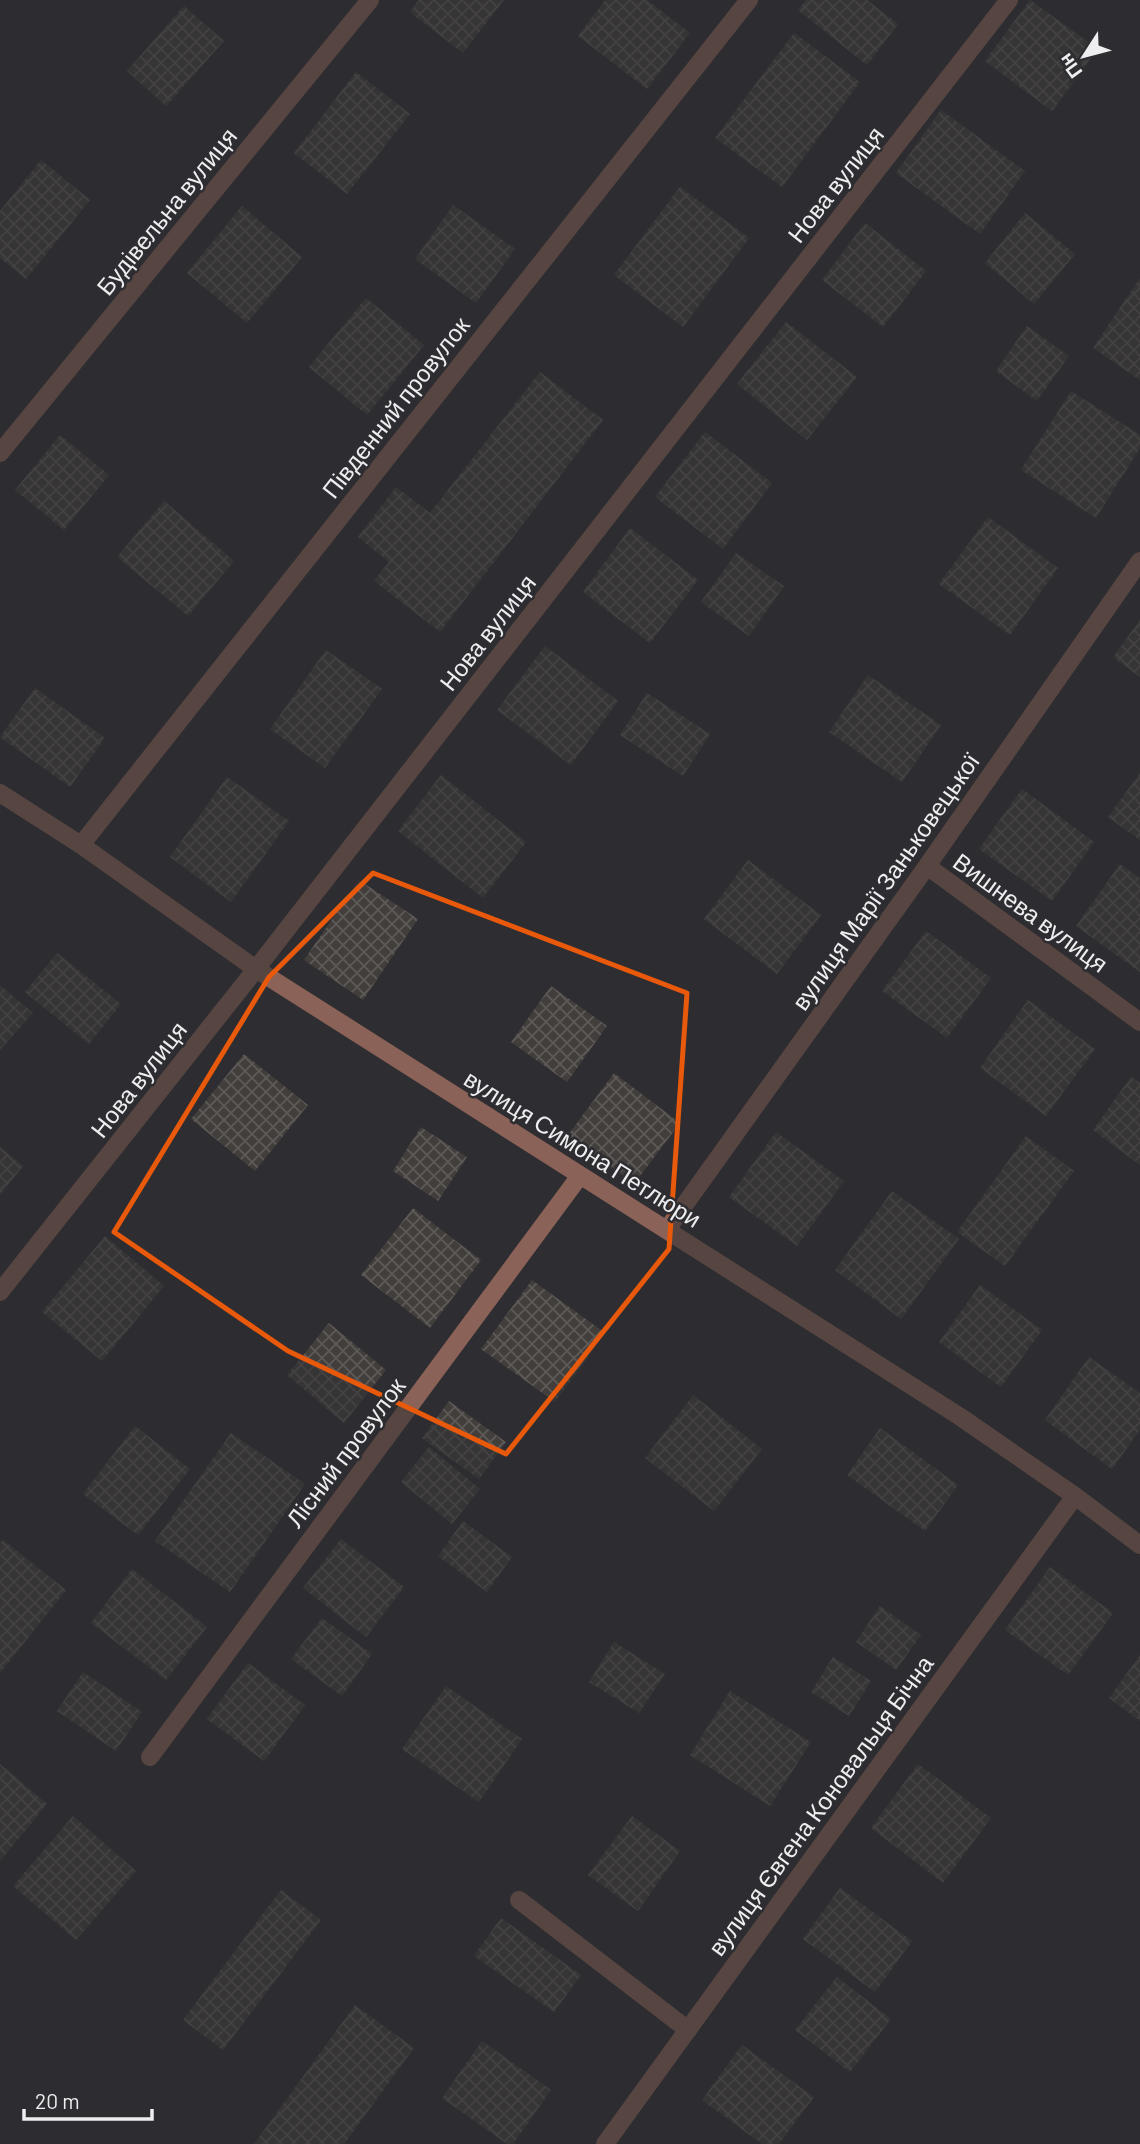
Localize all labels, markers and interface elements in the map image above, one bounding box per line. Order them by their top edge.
north arrow [1049,21,1119,91]
text: Пн [1053,49,1087,83]
street label: Нова вулиця [781,120,889,248]
street label: Будівельна вулиця [90,122,242,300]
street label: Південний провулок [315,310,475,503]
street label: Нова вулиця [433,568,541,696]
street label: вулиця Марії Заньковецької [785,747,985,1015]
street label: Вишнева вулиця [948,846,1114,978]
street label: Нова вулиця [84,1015,192,1143]
street label: вулиця Симона Петлюри [459,1063,707,1233]
street label: Лісний провулок [279,1371,411,1532]
street label: вулиця Євгена Коновальця Бічна [701,1649,939,1961]
scale bar [24,2078,152,2122]
text: 20 m [35,2088,80,2113]

